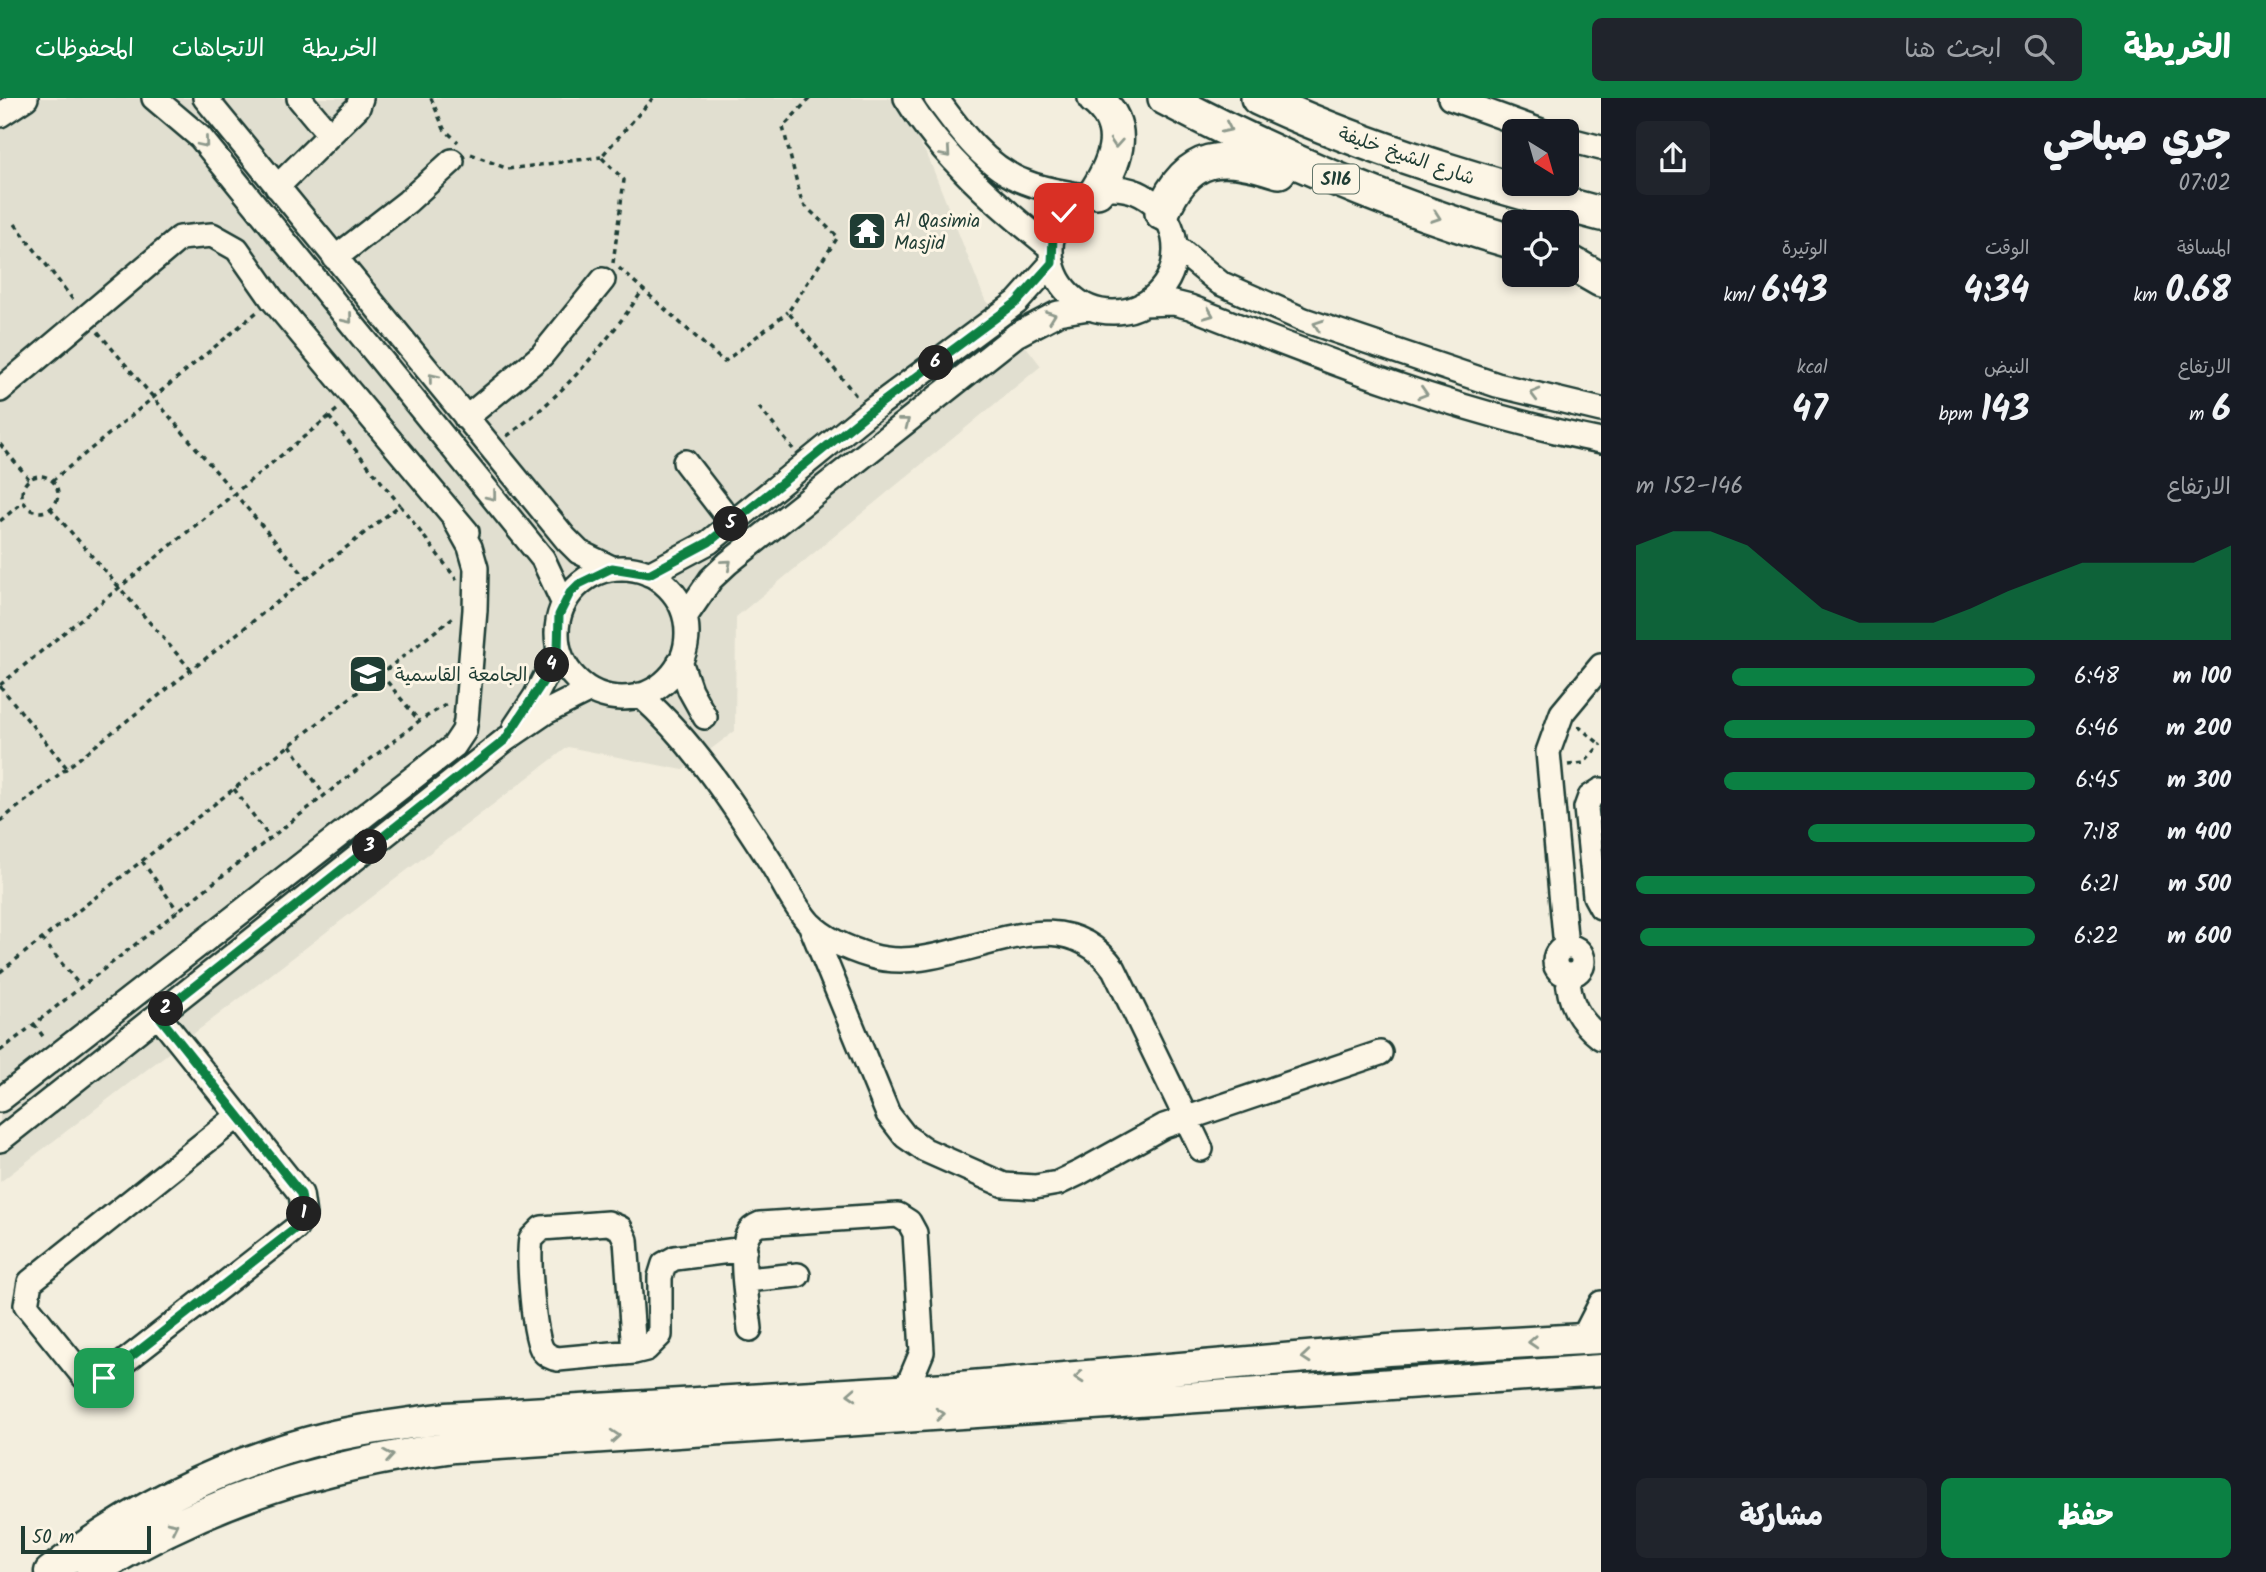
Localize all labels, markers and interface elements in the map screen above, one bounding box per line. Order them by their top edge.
search box [1592,18,2082,81]
text: الخريطة [2124,23,2231,76]
text: ابحث هنا [1904,29,2002,71]
text: المحفوظات [35,30,134,69]
text: الاتجاهات [172,30,265,69]
text: الخريطة [303,30,377,69]
icon: search [2020,30,2058,68]
text: جري صباحي [2043,110,2231,170]
street label: شارع الشيخ خليفة [1334,119,1479,194]
north arrow [1502,119,1578,196]
map controls [1502,119,1579,287]
one-way arrow [1220,120,1232,134]
button: share [1636,121,1710,195]
one-way arrow [196,135,209,148]
one-way arrow [1109,138,1124,149]
one-way arrow [938,145,951,158]
road number: S116 [1313,164,1359,194]
text: 07:02 [2178,166,2231,202]
pin [1034,183,1094,243]
icon: check [1045,194,1083,232]
place label: Al Qasimia Masjid [894,207,980,259]
one-way arrow [1429,209,1441,223]
temple icon: Al Qasimia Masjid [846,210,888,252]
button: locate [1502,210,1579,287]
text: الوتيرة [1782,234,1828,264]
text: الوقت [1985,234,2029,264]
text: المسافة [2177,234,2231,264]
text: 6:43 [1762,264,1828,320]
text: 4:34 [1963,264,2029,320]
text: 0.68 [2165,264,2231,320]
text: /km [1723,281,1762,311]
text: km [2133,281,2165,311]
one-way arrow [1203,306,1215,320]
one-way arrow [1044,310,1056,324]
one-way arrow [340,311,352,324]
one-way arrow [1313,319,1325,333]
pin: 6 [918,345,954,380]
text: 6 [930,347,941,377]
text: kcal [1797,353,1828,383]
text: النبض [1984,353,2029,383]
text: الارتفاع [2178,353,2231,383]
one-way arrow [429,373,441,386]
text: 47 [1792,383,1828,439]
text: 143 [1981,383,2029,439]
text: 6 [2212,383,2231,439]
one-way arrow [1417,384,1429,399]
one-way arrow [1529,388,1541,403]
text: bpm [1939,400,1981,430]
text: m [2189,400,2212,430]
one-way arrow [897,418,909,431]
text: 146–152 m [1636,469,1743,505]
text: الارتفاع [2167,470,2231,506]
one-way arrow [483,489,496,501]
pin: 5 [714,506,748,542]
text: 5 [726,508,735,538]
one-way arrow [719,560,732,572]
pin: 4 [534,648,570,682]
text: 4 [546,649,557,679]
school or university icon: الجامعة القاسمية [347,653,389,695]
text: 6:48 [2074,659,2119,695]
text: 100 m [2173,659,2231,695]
place label: الجامعة القاسمية [395,661,527,691]
text: 6:46 [2075,711,2119,747]
text: 200 m [2166,711,2231,747]
text: 6:45 [2076,763,2119,799]
text: 300 m [2167,763,2231,799]
text: 7:18 [2082,815,2119,851]
text: 400 m [2167,815,2231,851]
pin: 3 [352,830,388,864]
text: 3 [364,831,375,861]
text: 6:21 [2080,867,2119,903]
text: 500 m [2168,867,2231,903]
text: 6:22 [2074,919,2119,955]
text: 600 m [2167,919,2231,955]
pin: 2 [148,992,184,1026]
text: 2 [160,993,171,1023]
pin: 1 [286,1196,322,1232]
text: 1 [301,1198,306,1228]
one-way arrow [1527,1335,1538,1350]
pin [74,1348,134,1408]
one-way arrow [1300,1349,1311,1364]
icon: arrive [85,1359,123,1397]
one-way arrow [1073,1369,1084,1384]
one-way arrow [847,1386,858,1401]
one-way arrow [935,1407,946,1422]
one-way arrow [610,1429,621,1444]
one-way arrow [383,1449,394,1464]
button: مشاركة [1636,1478,1927,1558]
button: حفظ [1941,1478,2231,1558]
one-way arrow [166,1521,178,1535]
scale bar [21,1523,150,1555]
text: 50 m [32,1523,74,1553]

